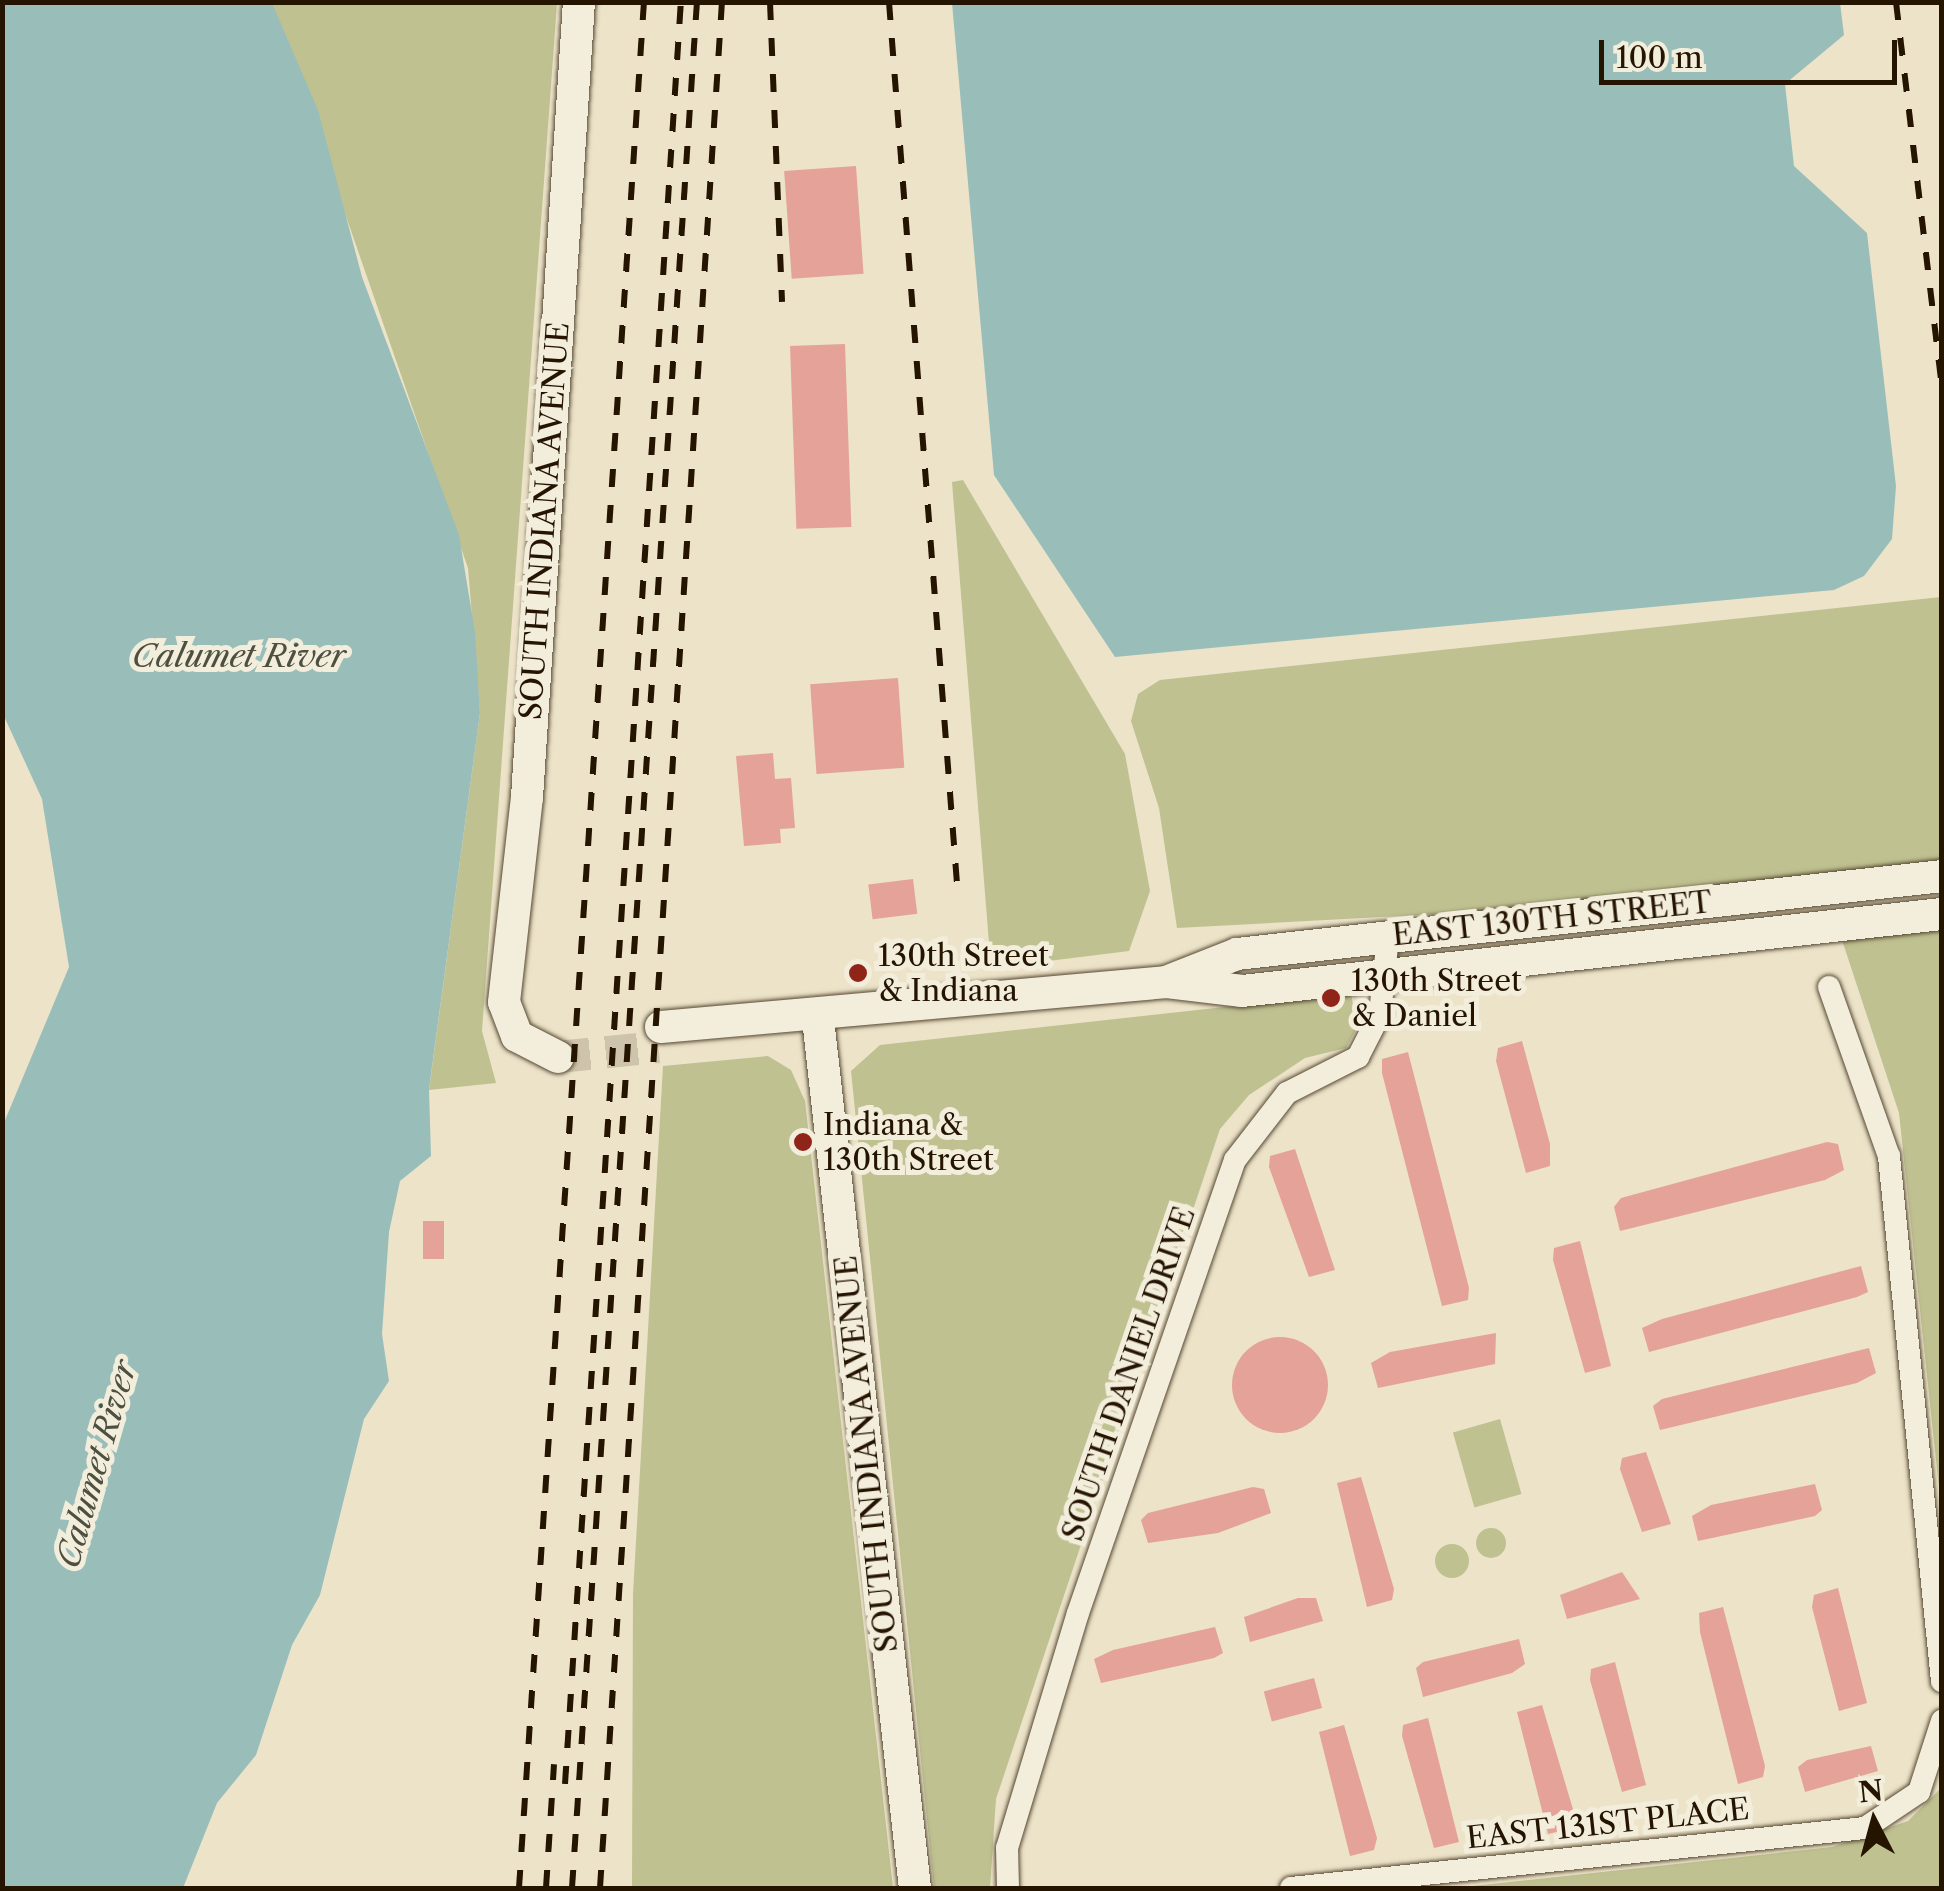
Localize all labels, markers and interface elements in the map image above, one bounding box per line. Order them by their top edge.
scale bar [1604,20,1902,82]
text: 100 m [1616,39,1703,76]
street label: SOUTH INDIANA AVENUE [513,320,577,722]
water label: Calumet River [132,637,346,675]
street label: EAST 130TH STREET [1390,884,1714,954]
place label: 130th Street & Indiana [878,938,1049,1008]
marker: 130th Street & Indiana [847,962,869,984]
place label: 130th Street & Daniel [1351,963,1522,1034]
marker: 130th Street & Daniel [1320,987,1342,1009]
place label: Indiana & 130th Street [823,1107,994,1178]
marker: Indiana & 130th Street [792,1131,814,1153]
street label: SOUTH DANIEL DRIVE [1055,1202,1203,1546]
street label: SOUTH INDIANA AVENUE [828,1253,906,1655]
water label: Calumet River [49,1356,145,1572]
north arrow [1824,1771,1924,1871]
text: N [1857,1773,1885,1809]
street label: EAST 131ST PLACE [1464,1791,1752,1857]

